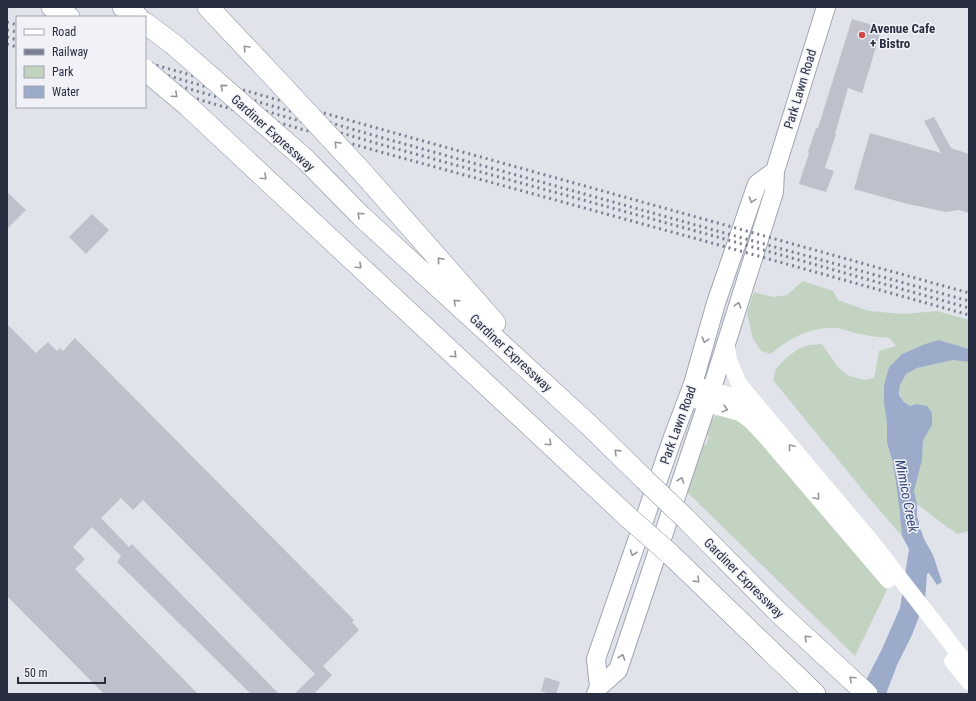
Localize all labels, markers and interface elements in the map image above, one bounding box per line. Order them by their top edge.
legend [16,16,146,108]
place label: Avenue Cafe + Bistro [870,21,935,51]
text: Road [52,25,76,39]
marker: Avenue Cafe + Bistro [857,30,867,40]
text: Railway [52,45,88,59]
one-way arrow [244,45,251,53]
street label: Park Lawn Road [781,47,819,131]
text: Park [52,65,74,79]
text: Water [52,85,80,99]
one-way arrow [220,85,227,92]
one-way arrow [170,90,177,97]
street label: Gardiner Expressway [228,92,318,175]
one-way arrow [334,142,341,149]
one-way arrow [259,173,267,180]
one-way arrow [748,196,757,203]
one-way arrow [357,212,365,219]
one-way arrow [437,257,444,264]
one-way arrow [354,261,362,269]
one-way arrow [453,300,461,307]
one-way arrow [733,301,742,308]
street label: Gardiner Expressway [467,311,556,395]
one-way arrow [701,336,710,343]
one-way arrow [449,350,457,357]
street label: Park Lawn Road [657,384,699,466]
one-way arrow [721,404,728,412]
one-way arrow [545,438,552,445]
one-way arrow [789,445,796,452]
one-way arrow [614,450,621,457]
water label: Mimico Creek [892,458,922,534]
one-way arrow [677,477,685,484]
one-way arrow [812,492,819,499]
street label: Gardiner Expressway [701,535,788,622]
one-way arrow [629,549,638,556]
one-way arrow [692,576,700,583]
one-way arrow [804,636,812,643]
one-way arrow [617,653,626,660]
scale bar [18,659,105,685]
text: 50 m [24,666,48,680]
one-way arrow [849,677,857,684]

